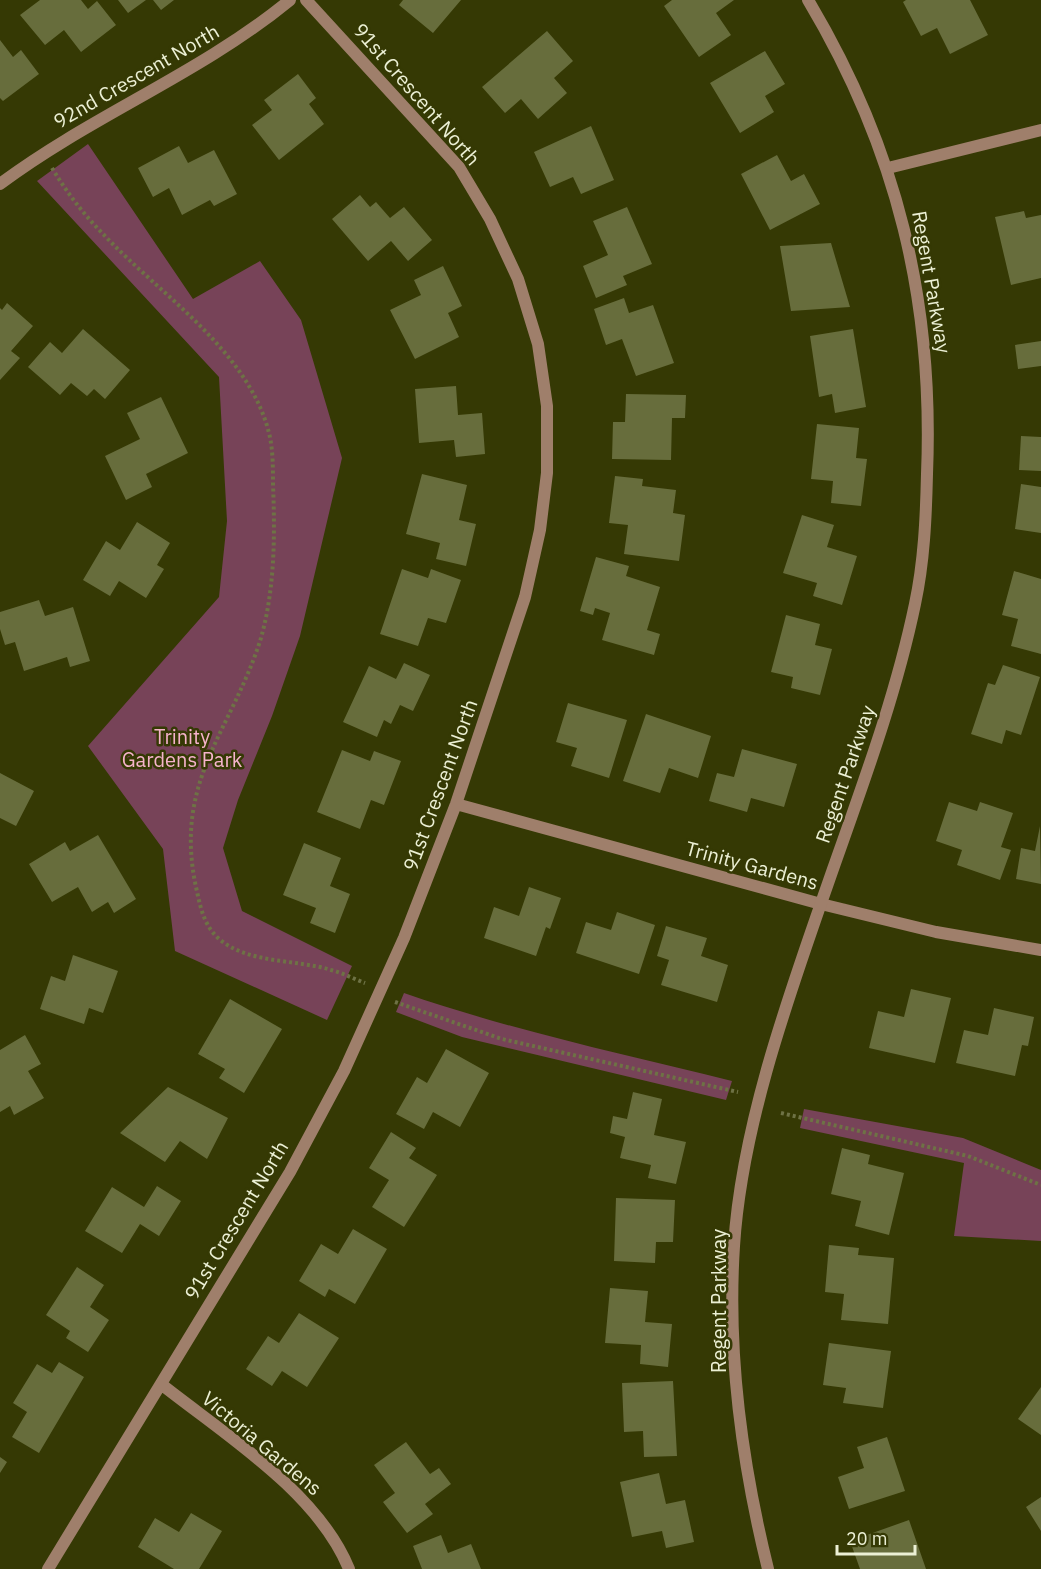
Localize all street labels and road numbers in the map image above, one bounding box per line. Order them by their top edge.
street label: 91st Crescent North [347,17,487,171]
street label: 92nd Crescent North [48,18,224,134]
street label: Regent Parkway [906,209,958,355]
street label: 91st Crescent North [396,695,484,875]
street label: Regent Parkway [809,701,881,847]
street label: Trinity Gardens [683,834,821,896]
street label: 91st Crescent North [178,1136,294,1304]
street label: Regent Parkway [705,1229,732,1373]
street label: Victoria Gardens [196,1385,328,1501]

